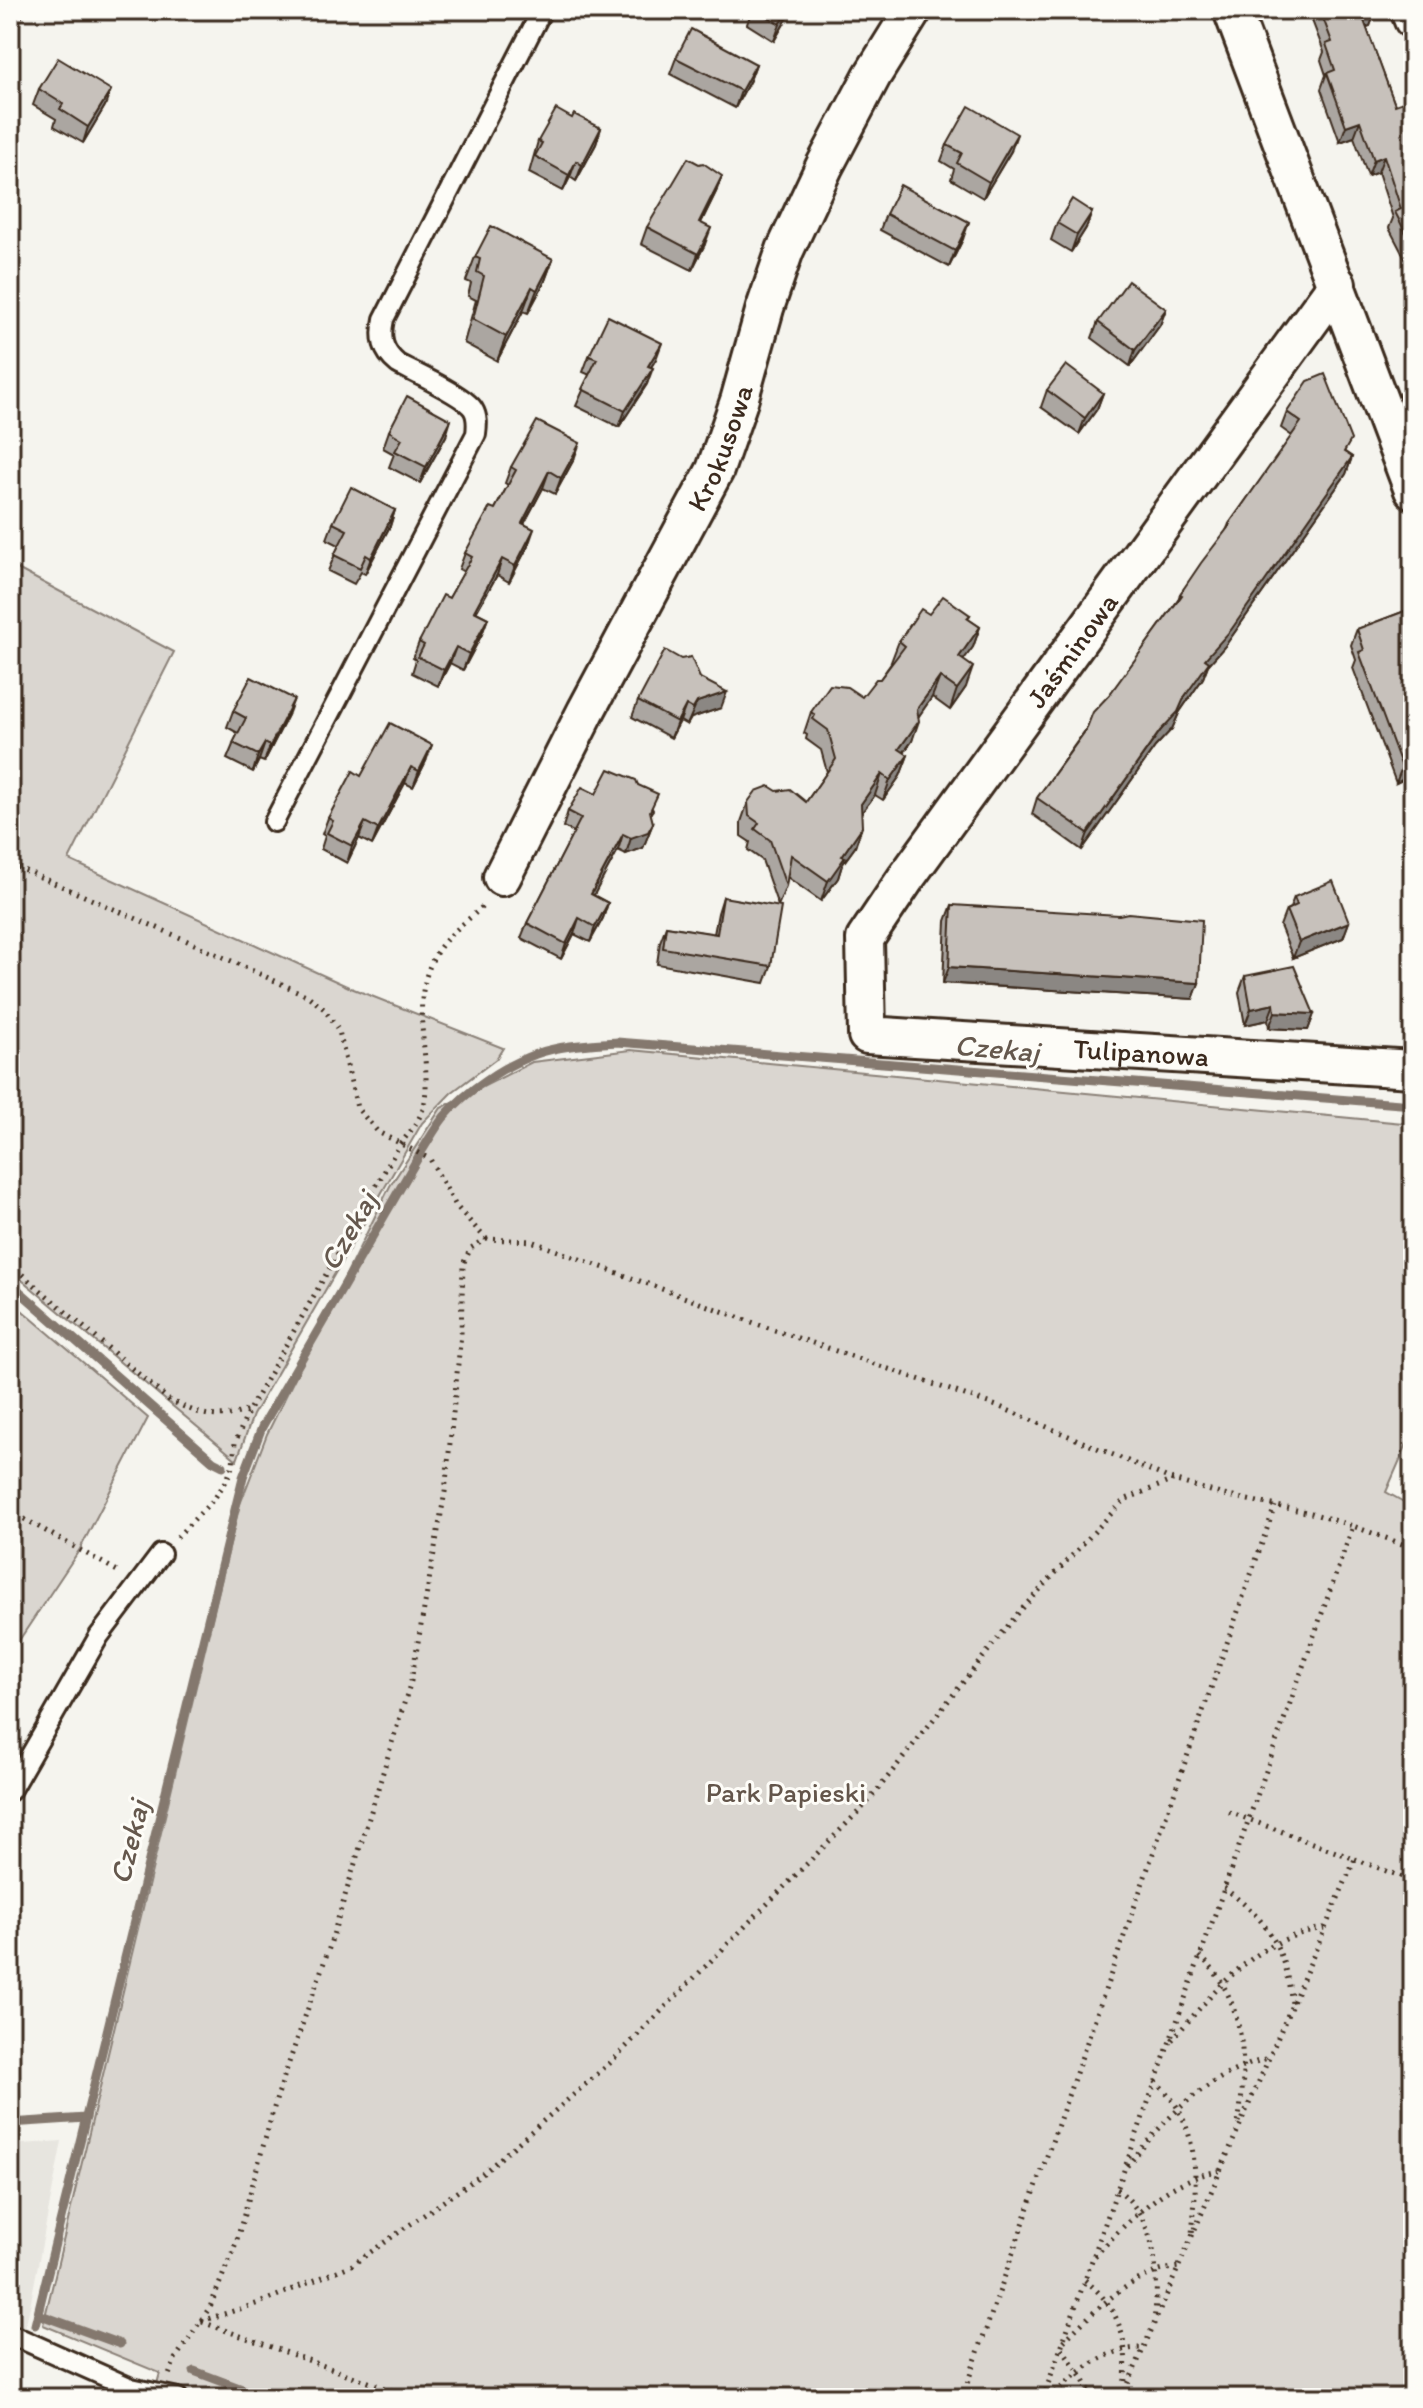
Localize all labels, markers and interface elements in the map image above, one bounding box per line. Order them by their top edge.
street label: Krokusowa [679,381,760,517]
street label: Jaśminowa [1019,586,1125,714]
water label: Czekaj [953,1026,1044,1070]
street label: Tulipanowa [1072,1031,1210,1073]
water label: Czekaj [311,1183,387,1277]
park label: Park Papieski [706,1775,866,1809]
water label: Czekaj [101,1794,158,1888]

